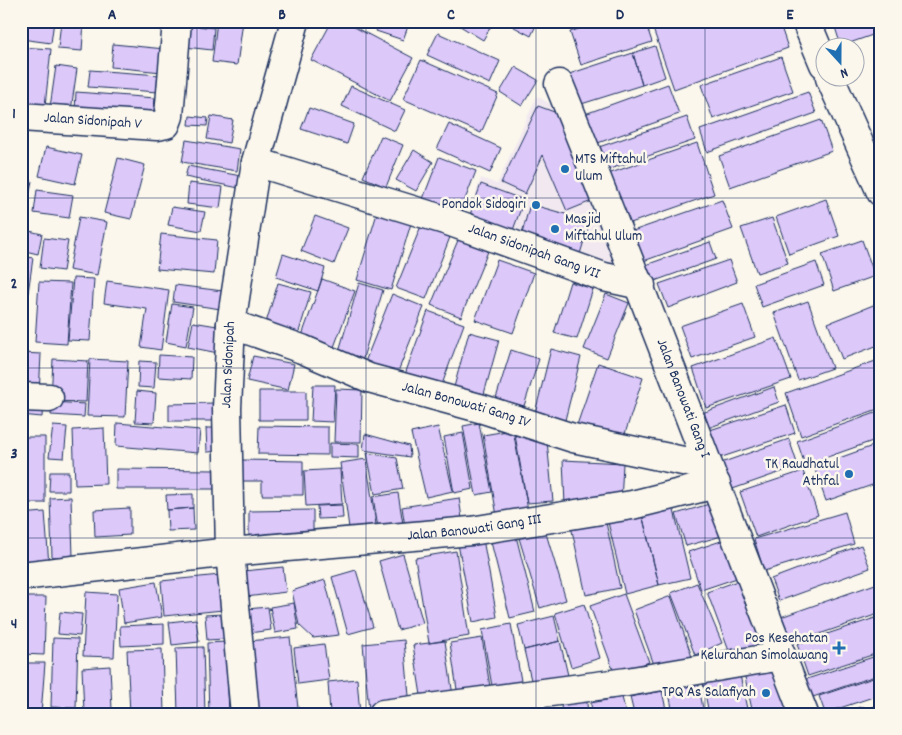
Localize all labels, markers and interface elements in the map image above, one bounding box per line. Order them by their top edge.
text: A [108,4,117,27]
text: B [278,4,286,27]
text: C [447,4,455,27]
text: D [616,4,625,27]
text: E [786,4,794,27]
north arrow [814,38,864,88]
text: N [837,62,851,83]
text: 1 [12,103,16,126]
street label: Jalan Sidonipah V [43,108,143,136]
place label: MTS Miftahul Ulum [575,149,647,188]
marker: MTS Miftahul Ulum [559,163,571,175]
place label: Pondok Sidogiri [442,194,526,216]
marker: Pondok Sidogiri [530,199,542,211]
place label: Masjid Miftahul Ulum [565,209,642,248]
street label: Jalan Sidonipah Gang VII [465,218,603,286]
marker: Masjid Miftahul Ulum [549,223,561,235]
text: 2 [11,273,18,296]
street label: Jalan Sidonipah [216,321,242,409]
street label: Jalan Banowati Gang I [650,336,716,462]
street label: Jalan Bonowati Gang IV [399,376,534,435]
text: 3 [10,443,18,466]
place label: TK Raudhatul Athfal [765,454,839,493]
marker: TK Raudhatul Athfal [843,468,855,480]
street label: Jalan Banowati Gang III [406,509,544,548]
text: 4 [11,613,17,636]
place label: Pos Kesehatan Kelurahan Simolawang [700,628,828,667]
marker: Pos Kesehatan Kelurahan Simolawang [832,641,846,655]
place label: TPQ As Salafiyah [662,682,756,704]
marker: TPQ As Salafiyah [760,687,772,699]

